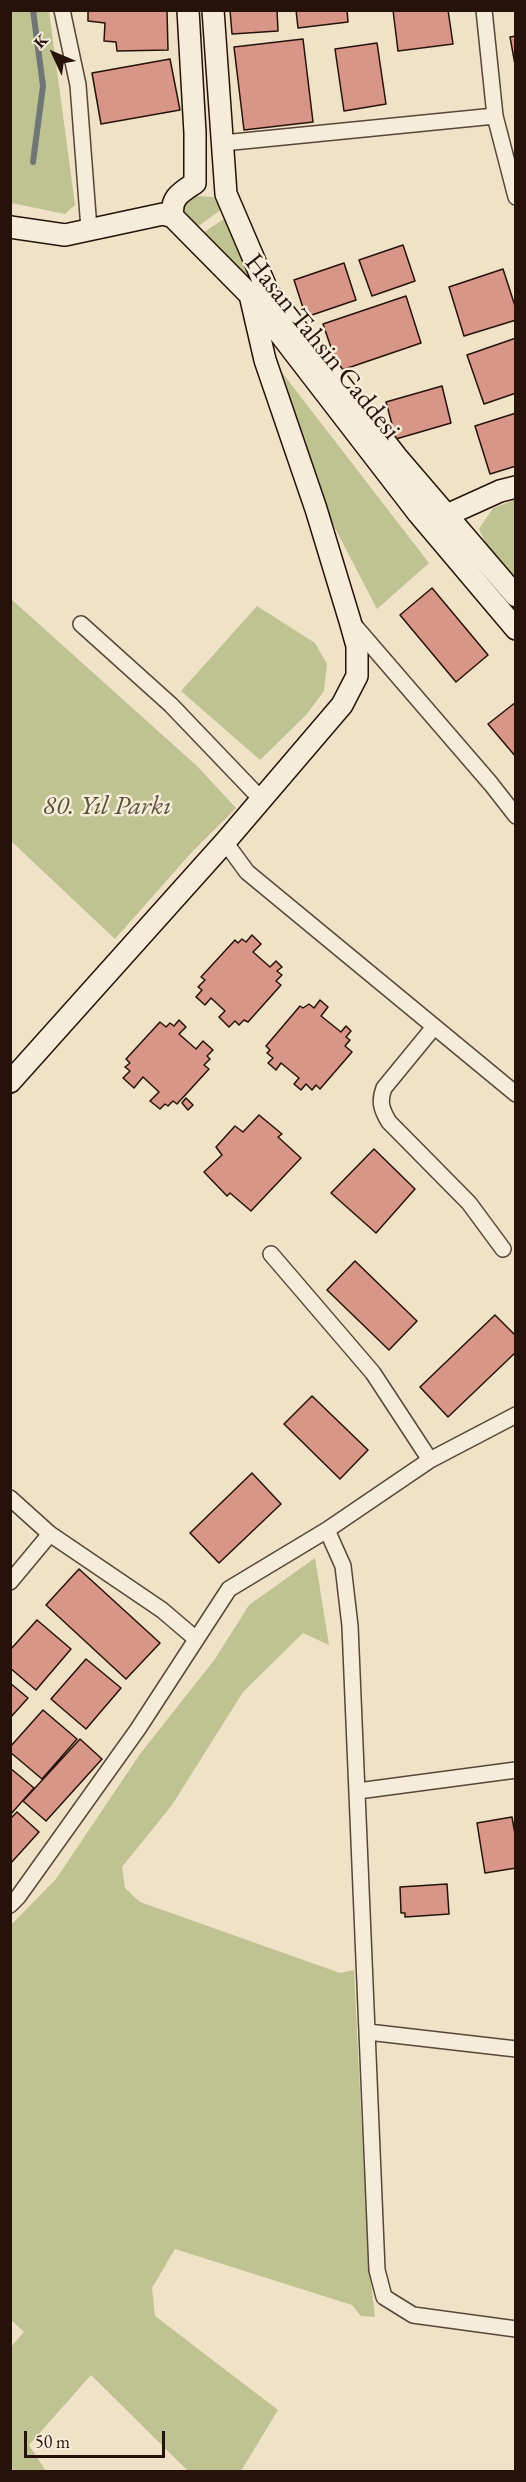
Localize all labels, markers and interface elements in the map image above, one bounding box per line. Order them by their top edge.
north arrow [24,24,84,84]
text: K [29,29,52,53]
street label: Hasan Tahsin Caddesi [237,247,407,447]
park label: 80. Yıl Parkı [43,791,171,823]
scale bar [27,2419,168,2457]
text: 50 m [35,2430,70,2453]

